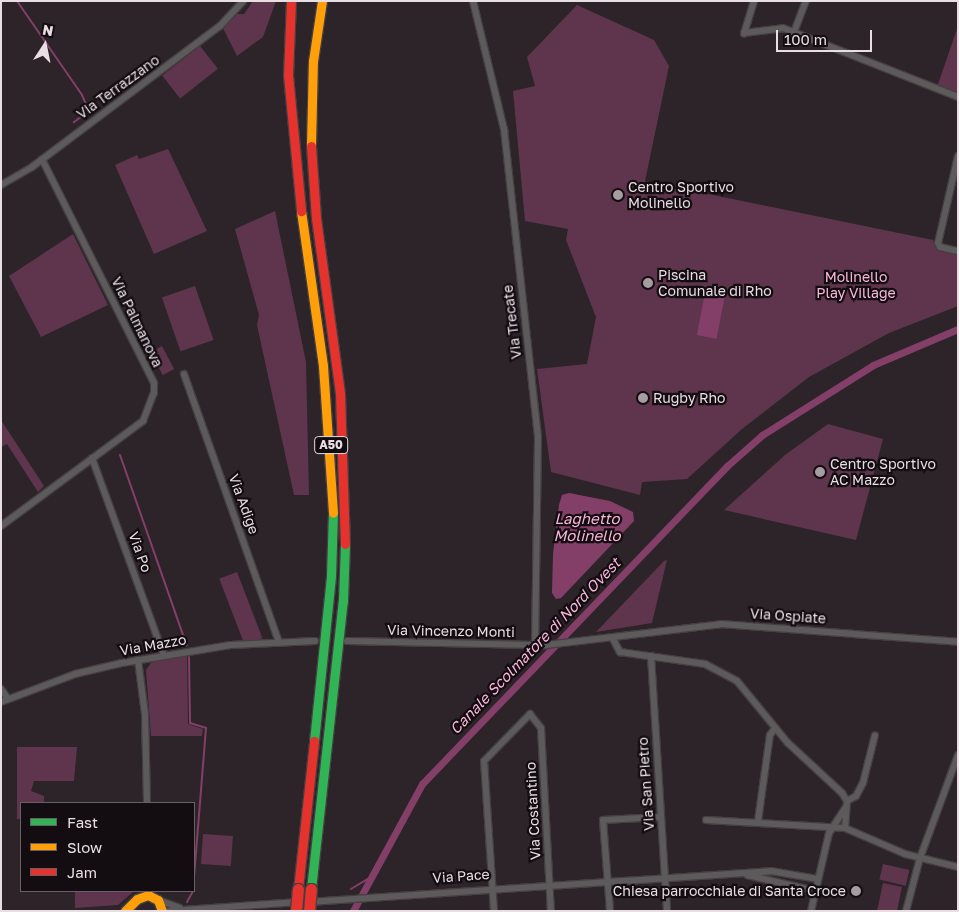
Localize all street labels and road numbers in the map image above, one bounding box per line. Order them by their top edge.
street label: Via Terrazzano [73,51,163,123]
street label: Via Palmanova [108,274,166,370]
street label: Via Trecate [499,284,525,360]
road number: A50 [314,436,348,454]
street label: Via Adige [225,472,263,536]
street label: Via Po [125,529,155,575]
street label: Via Ospiate [749,605,827,627]
street label: Via Vincenzo Monti [387,621,515,641]
street label: Via Mazzo [118,631,188,659]
street label: Via San Pietro [634,737,658,831]
street label: Via Costantino [522,762,544,860]
street label: Via Pace [432,866,490,886]

